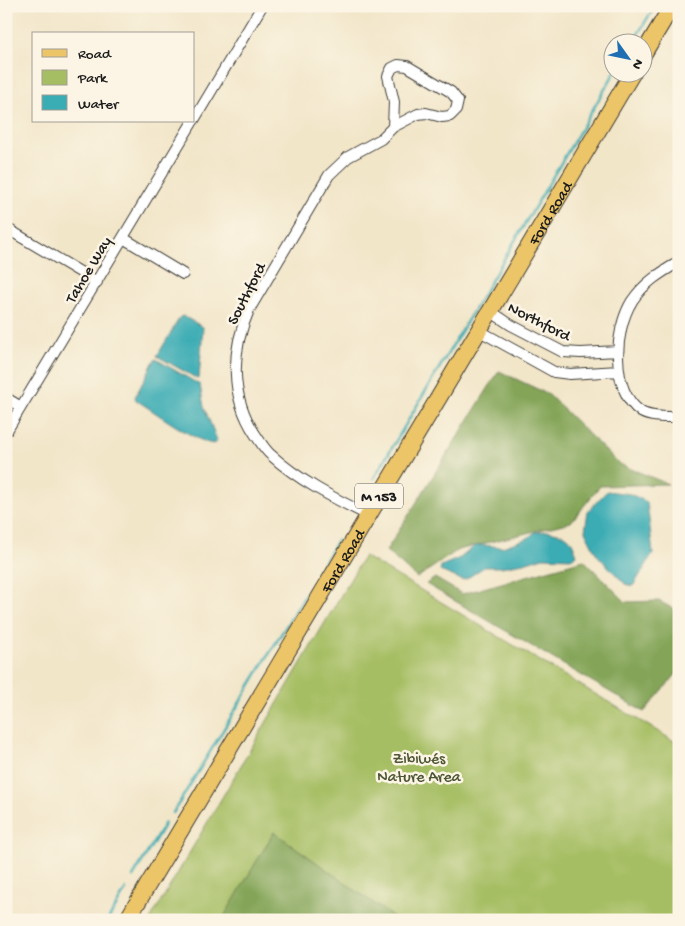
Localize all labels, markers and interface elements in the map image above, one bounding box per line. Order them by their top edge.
legend [32,32,195,122]
north arrow [602,32,652,82]
text: Road [78,46,112,64]
text: N [627,55,646,72]
text: Park [77,70,108,88]
text: Water [78,96,120,114]
street label: Ford Road [526,178,579,250]
street label: Tahoe Way [62,234,117,308]
street label: Southford [225,259,272,329]
street label: Northford [504,299,574,348]
road number: M 153 [355,484,403,508]
street label: Ford Road [318,526,372,598]
park label: Zibiwés Nature Area [377,751,462,788]

